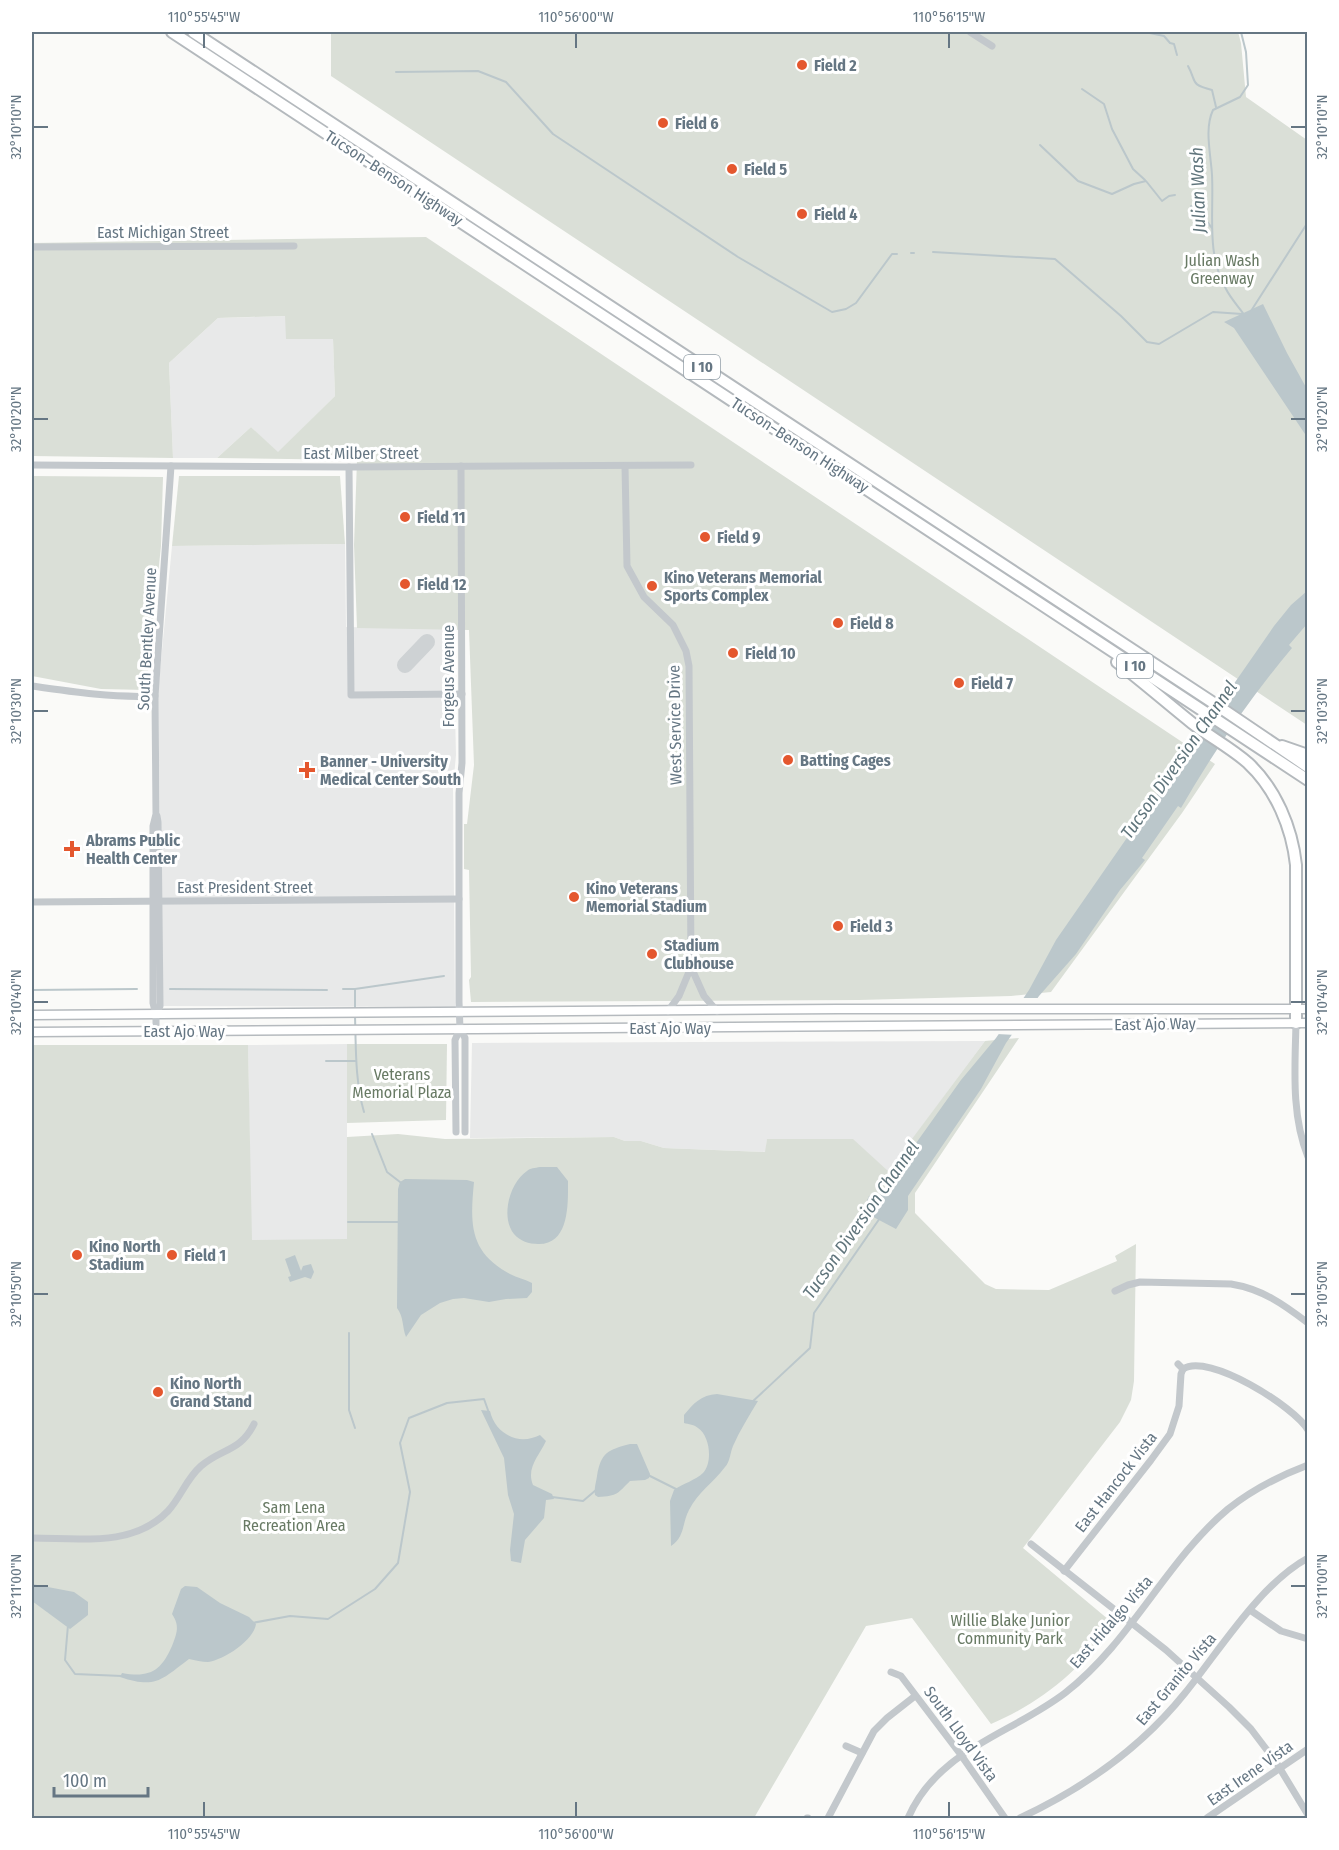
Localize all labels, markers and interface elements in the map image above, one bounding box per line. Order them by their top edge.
text: 110°55'45"W [168,8,240,26]
text: 110°56'00"W [538,8,614,26]
text: 110°56'15"W [913,8,985,26]
place label: Field 2 [814,56,857,75]
marker: Field 2 [795,58,809,72]
text: 32°10'10"N [7,94,25,160]
text: 32°10'10"N [1313,94,1331,160]
place label: Field 6 [675,114,719,133]
marker: Field 6 [656,116,670,130]
street label: Tucson–Benson Highway [322,126,467,230]
water label: Julian Wash [1186,147,1211,234]
place label: Field 5 [744,160,787,179]
marker: Field 5 [725,162,739,176]
place label: Field 4 [814,205,858,224]
marker: Field 4 [795,207,809,221]
street label: East Michigan Street [97,223,230,242]
park label: Julian Wash Greenway [1184,251,1260,288]
road number: I 10 [684,355,720,379]
text: 32°10'20"N [7,386,25,452]
text: 32°10'20"N [1313,386,1331,452]
street label: Tucson–Benson Highway [728,393,873,497]
street label: East Milber Street [303,444,420,463]
place label: Field 11 [417,508,466,527]
marker: Field 11 [398,510,412,524]
place label: Field 9 [717,528,761,547]
marker: Field 9 [698,530,712,544]
street label: South Bentley Avenue [134,567,160,711]
place label: Kino Veterans Memorial Sports Complex [664,568,823,605]
place label: Field 12 [417,575,467,594]
marker: Field 12 [398,577,412,591]
marker: Kino Veterans Memorial Sports Complex [645,579,659,593]
place label: Field 8 [850,614,894,633]
marker: Field 8 [831,616,845,630]
street label: Forgeus Avenue [439,625,458,727]
place label: Field 10 [745,644,796,663]
marker: Field 10 [726,646,740,660]
road number: I 10 [1117,654,1153,678]
street label: West Service Drive [664,665,686,785]
place label: Field 7 [971,674,1013,693]
marker: Field 7 [952,676,966,690]
water label: Tucson Diversion Channel [1116,677,1242,843]
text: 32°10'30"N [7,678,25,744]
text: 32°10'30"N [1313,678,1331,744]
place label: Batting Cages [800,751,891,770]
place label: Banner - University Medical Center South [320,752,461,789]
marker: Batting Cages [781,753,795,767]
marker: Banner - University Medical Center South [298,761,316,779]
place label: Abrams Public Health Center [85,831,180,868]
marker: Abrams Public Health Center [63,840,81,858]
street label: East President Street [177,878,314,897]
place label: Kino Veterans Memorial Stadium [586,879,707,916]
marker: Kino Veterans Memorial Stadium [567,890,581,904]
place label: Field 3 [850,917,893,936]
marker: Field 3 [831,919,845,933]
place label: Stadium Clubhouse [664,936,734,973]
marker: Stadium Clubhouse [645,947,659,961]
text: 32°10'40"N [7,969,25,1035]
text: 32°10'40"N [1313,969,1331,1035]
street label: East Ajo Way [1114,1014,1197,1034]
street label: East Ajo Way [629,1019,712,1038]
street label: East Ajo Way [143,1022,226,1041]
park label: Veterans Memorial Plaza [352,1065,452,1102]
water label: Tucson Diversion Channel [798,1137,924,1303]
place label: Kino North Stadium [89,1237,161,1274]
place label: Field 1 [184,1246,226,1265]
marker: Kino North Stadium [70,1248,84,1262]
marker: Field 1 [165,1248,179,1262]
text: 32°10'50"N [7,1261,25,1327]
text: 32°10'50"N [1313,1261,1331,1327]
place label: Kino North Grand Stand [170,1374,252,1411]
marker: Kino North Grand Stand [151,1385,165,1399]
street label: East Hancock Vista [1071,1428,1161,1536]
park label: Sam Lena Recreation Area [243,1498,346,1535]
text: 32°11'00"N [7,1554,25,1618]
text: 32°11'00"N [1313,1554,1331,1618]
street label: East Hidalgo Vista [1066,1572,1156,1672]
park label: Willie Blake Junior Community Park [950,1611,1070,1648]
street label: East Granito Vista [1132,1629,1220,1729]
street label: South Lloyd Vista [920,1683,1002,1785]
street label: East Irene Vista [1204,1736,1297,1810]
scale bar [54,1760,148,1798]
text: 100 m [63,1770,107,1792]
text: 110°55'45"W [168,1825,240,1843]
text: 110°56'00"W [538,1825,614,1843]
text: 110°56'15"W [913,1825,985,1843]

